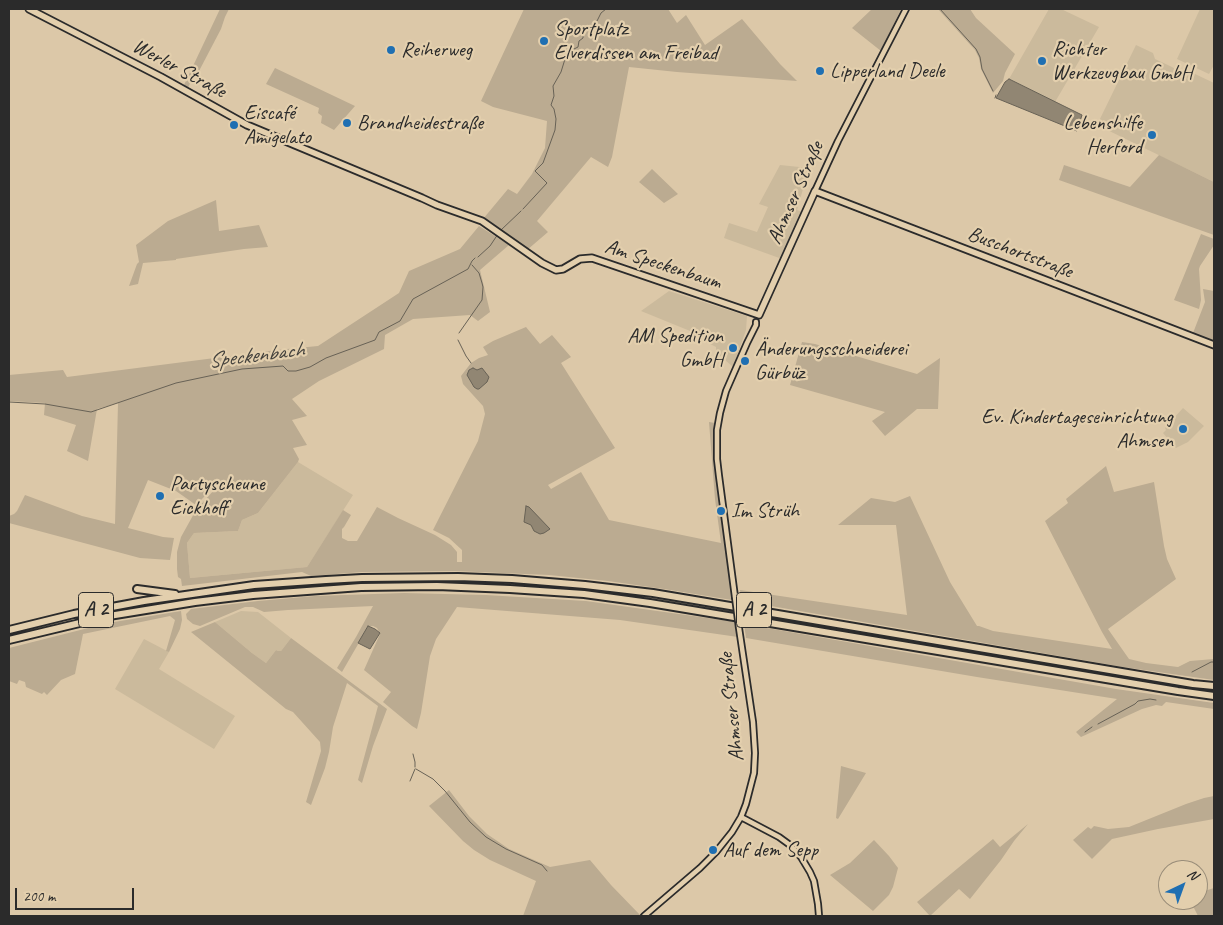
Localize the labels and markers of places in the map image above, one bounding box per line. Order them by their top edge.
place label: Sportplatz Elverdissen am Freibad [554,16,718,66]
marker: Sportplatz Elverdissen am Freibad [538,35,550,47]
place label: Richter Werkzeugbau GmbH [1052,36,1192,86]
place label: Reiherweg [401,37,472,63]
marker: Reiherweg [385,44,397,56]
marker: Richter Werkzeugbau GmbH [1036,55,1048,67]
place label: Lipperland Deele [830,58,945,84]
marker: Lipperland Deele [814,65,826,77]
place label: Eiscafé Amigelato [244,100,311,150]
place label: Brandheidestraße [357,110,483,136]
place label: Lebenshilfe Herford [1064,110,1142,160]
marker: Brandheidestraße [341,117,353,129]
marker: Eiscafé Amigelato [228,119,240,131]
marker: Lebenshilfe Herford [1146,129,1158,141]
place label: AM Spedition GmbH [627,323,723,373]
place label: Änderungsschneiderei Gürbüz [755,336,907,386]
marker: AM Spedition GmbH [727,342,739,354]
marker: Änderungsschneiderei Gürbüz [739,355,751,367]
place label: Ev. Kindertageseinrichtung Ahmsen [981,404,1173,454]
marker: Ev. Kindertageseinrichtung Ahmsen [1177,423,1189,435]
place label: Partyscheune Eickhoff [170,471,265,521]
marker: Partyscheune Eickhoff [154,490,166,502]
place label: Im Strüh [731,498,799,524]
marker: Im Strüh [715,505,727,517]
place label: Auf dem Sepp [723,837,818,863]
marker: Auf dem Sepp [707,844,719,856]

